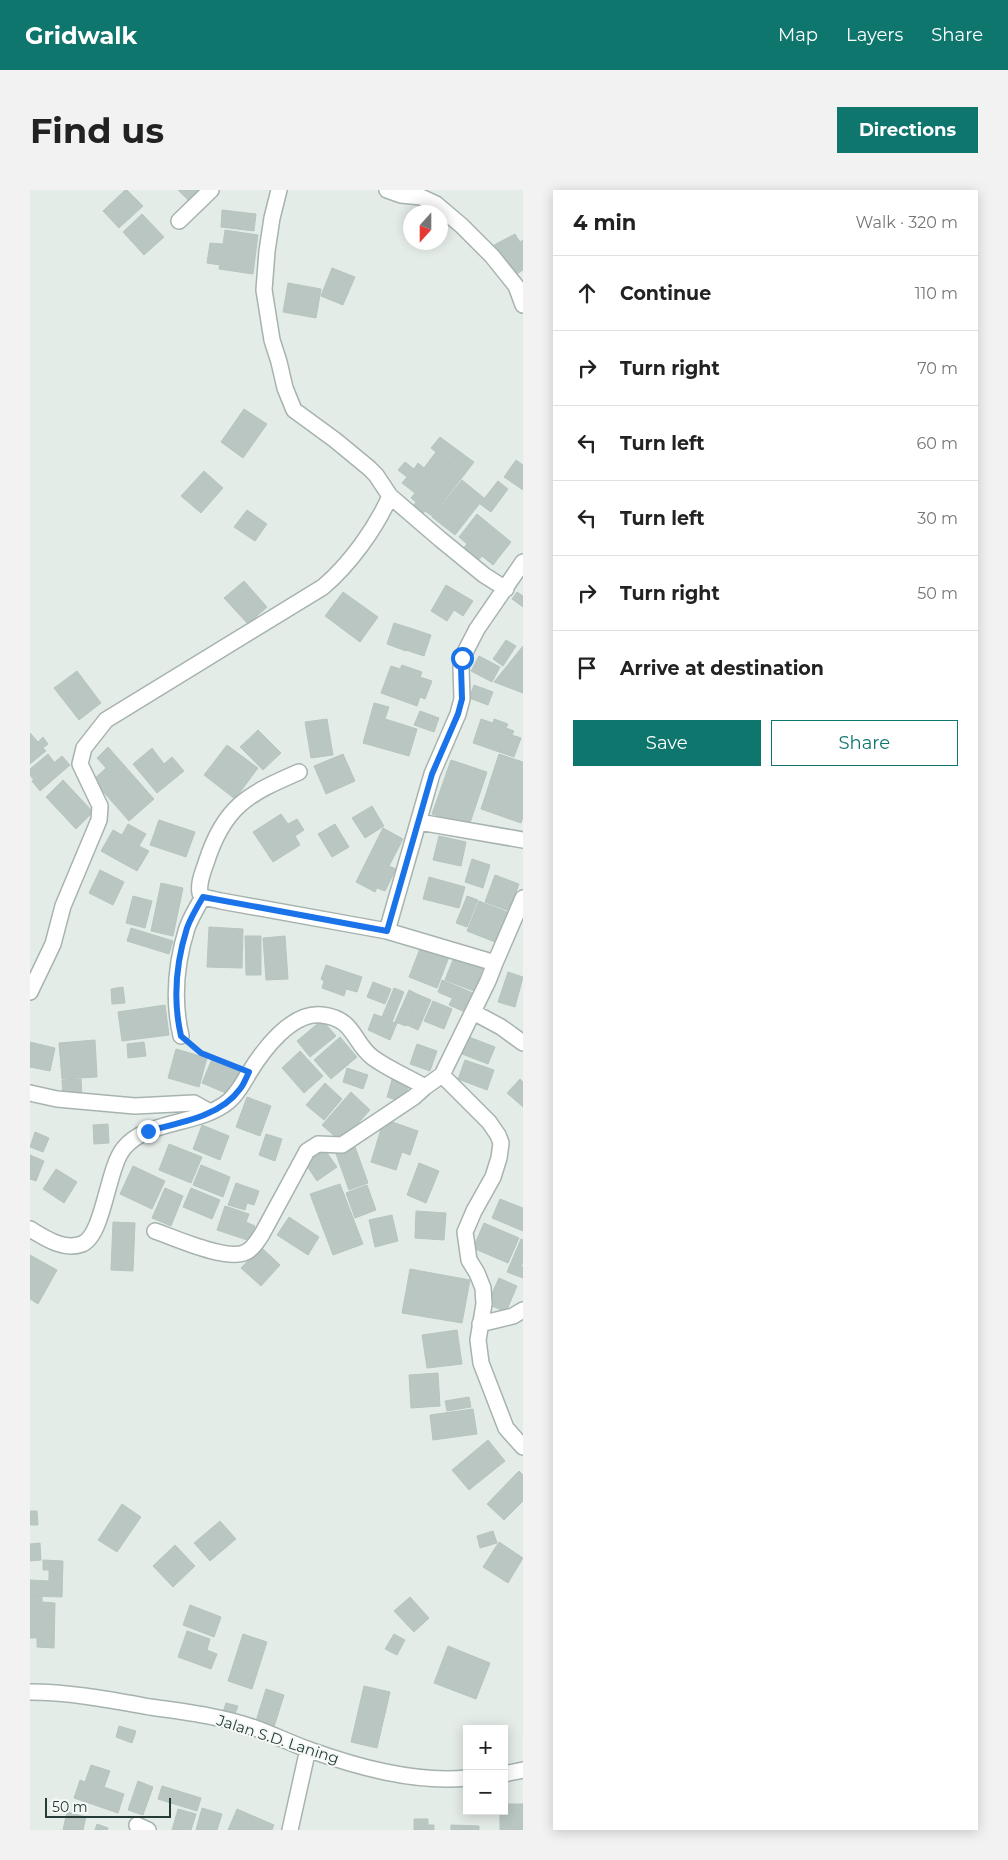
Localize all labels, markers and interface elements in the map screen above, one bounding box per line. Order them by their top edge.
text: Gridwalk [25,21,137,50]
text: Map [778,24,818,46]
text: Layers [846,24,903,46]
text: Share [931,24,983,46]
button: Directions [837,107,978,153]
text: Find us [30,109,164,152]
north arrow [403,205,448,250]
text: 4 min [573,210,636,235]
text: Walk · 320 m [856,213,958,232]
icon: ahead [573,279,601,307]
text: Continue [620,282,711,305]
text: 110 m [915,284,958,303]
icon: right [573,354,601,382]
text: Turn right [620,357,720,380]
text: 70 m [917,359,958,378]
icon: left [573,429,601,457]
text: Turn left [620,432,705,455]
text: 60 m [916,434,958,453]
icon: left [573,504,601,532]
text: Turn left [620,507,705,530]
text: 30 m [917,509,958,528]
icon: right [573,579,601,607]
text: Turn right [620,582,720,605]
text: 50 m [917,584,958,603]
route start [451,647,474,670]
icon: arrive [573,654,601,682]
text: Arrive at destination [620,657,824,680]
button: Save [573,720,761,766]
button: Share [771,720,958,766]
route end [137,1120,160,1143]
street label: Jalan S.D. Laning [213,1710,342,1768]
map controls [463,1725,508,1815]
button: + [463,1725,508,1770]
button: − [463,1770,508,1815]
scale bar [45,1795,171,1818]
text: 50 m [52,1798,88,1816]

